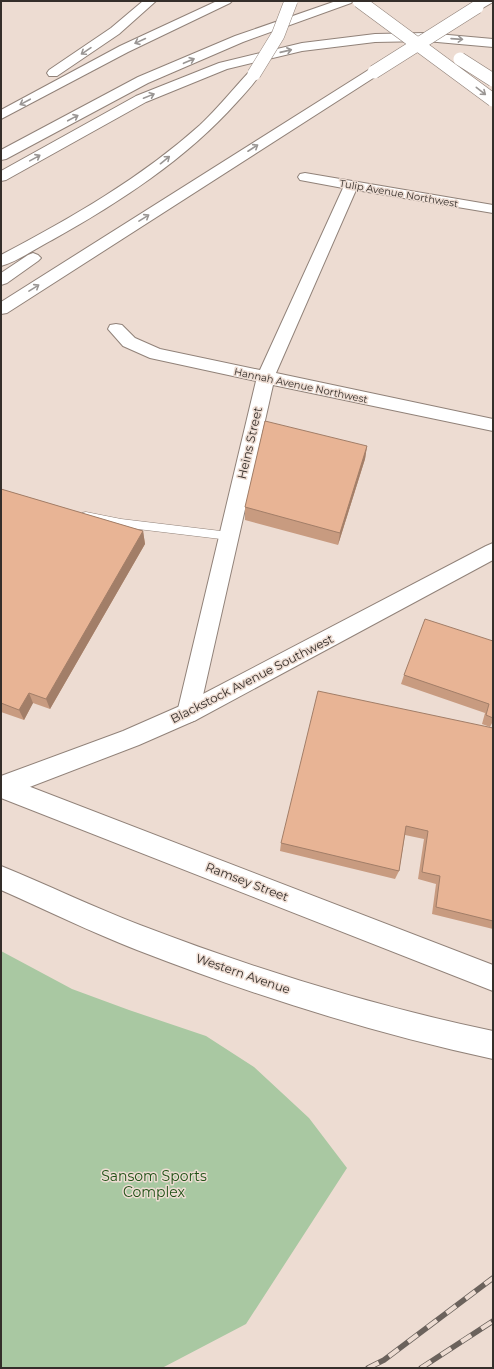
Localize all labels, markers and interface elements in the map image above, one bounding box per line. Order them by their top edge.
one-way arrow [450,35,463,42]
one-way arrow [135,38,147,45]
one-way arrow [81,47,92,55]
one-way arrow [279,47,292,55]
one-way arrow [183,56,195,64]
one-way arrow [475,86,486,95]
one-way arrow [143,92,155,99]
one-way arrow [20,99,32,106]
one-way arrow [66,113,78,121]
one-way arrow [247,144,258,152]
one-way arrow [29,154,41,161]
one-way arrow [159,155,170,164]
street label: Tulip Avenue Northwest [339,177,459,210]
one-way arrow [138,214,149,222]
one-way arrow [28,283,40,291]
street label: Hannah Avenue Northwest [233,365,369,406]
street label: Heins Street [234,405,265,480]
street label: Blackstock Avenue Southwest [168,631,336,726]
street label: Ramsey Street [204,859,291,904]
street label: Western Avenue [194,950,292,997]
park label: Sansom Sports Complex [101,1167,207,1201]

